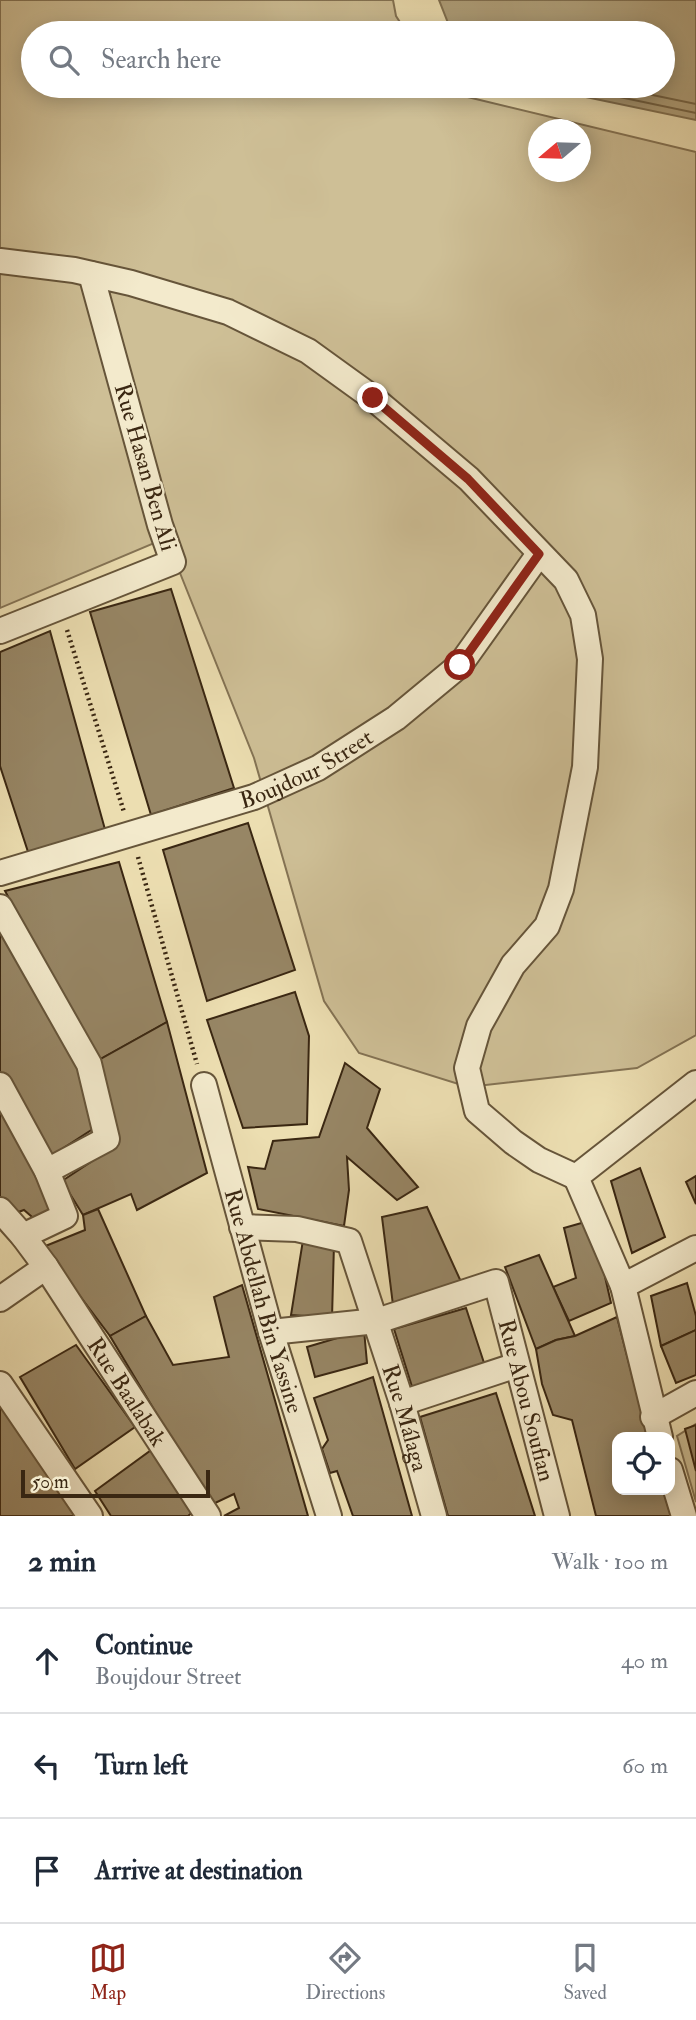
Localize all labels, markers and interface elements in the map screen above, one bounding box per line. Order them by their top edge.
search box [21,21,675,98]
icon: search [45,41,83,79]
text: Search here [101,44,221,76]
north arrow [528,119,591,182]
street label: Rue Hasan Ben Ali [108,380,183,554]
route end [357,382,388,413]
route start [444,649,475,680]
street label: Boujdour Street [236,723,378,816]
street label: Rue Abdellah Bin Yassine [218,1186,310,1417]
street label: Rue Abou Soufian [491,1316,561,1485]
street label: Rue Baalabak [81,1332,173,1452]
street label: Rue Málaga [375,1361,435,1475]
map controls [612,1432,675,1495]
button: locate [612,1432,675,1495]
scale bar [21,1467,210,1499]
text: 50 m [32,1470,69,1494]
text: 2 min [28,1543,96,1580]
text: Walk · 100 m [552,1547,668,1576]
text: Continue [95,1630,193,1662]
icon: ahead [28,1642,66,1680]
text: 40 m [621,1646,668,1675]
text: Boujdour Street [95,1662,242,1691]
icon: left [28,1747,66,1785]
text: Turn left [95,1750,188,1782]
text: 60 m [622,1751,668,1780]
icon: arrive [28,1852,66,1890]
text: Arrive at destination [95,1855,303,1887]
tab: Map [89,1939,127,2005]
tab: Directions [305,1939,385,2005]
tab: Saved [563,1939,607,2005]

